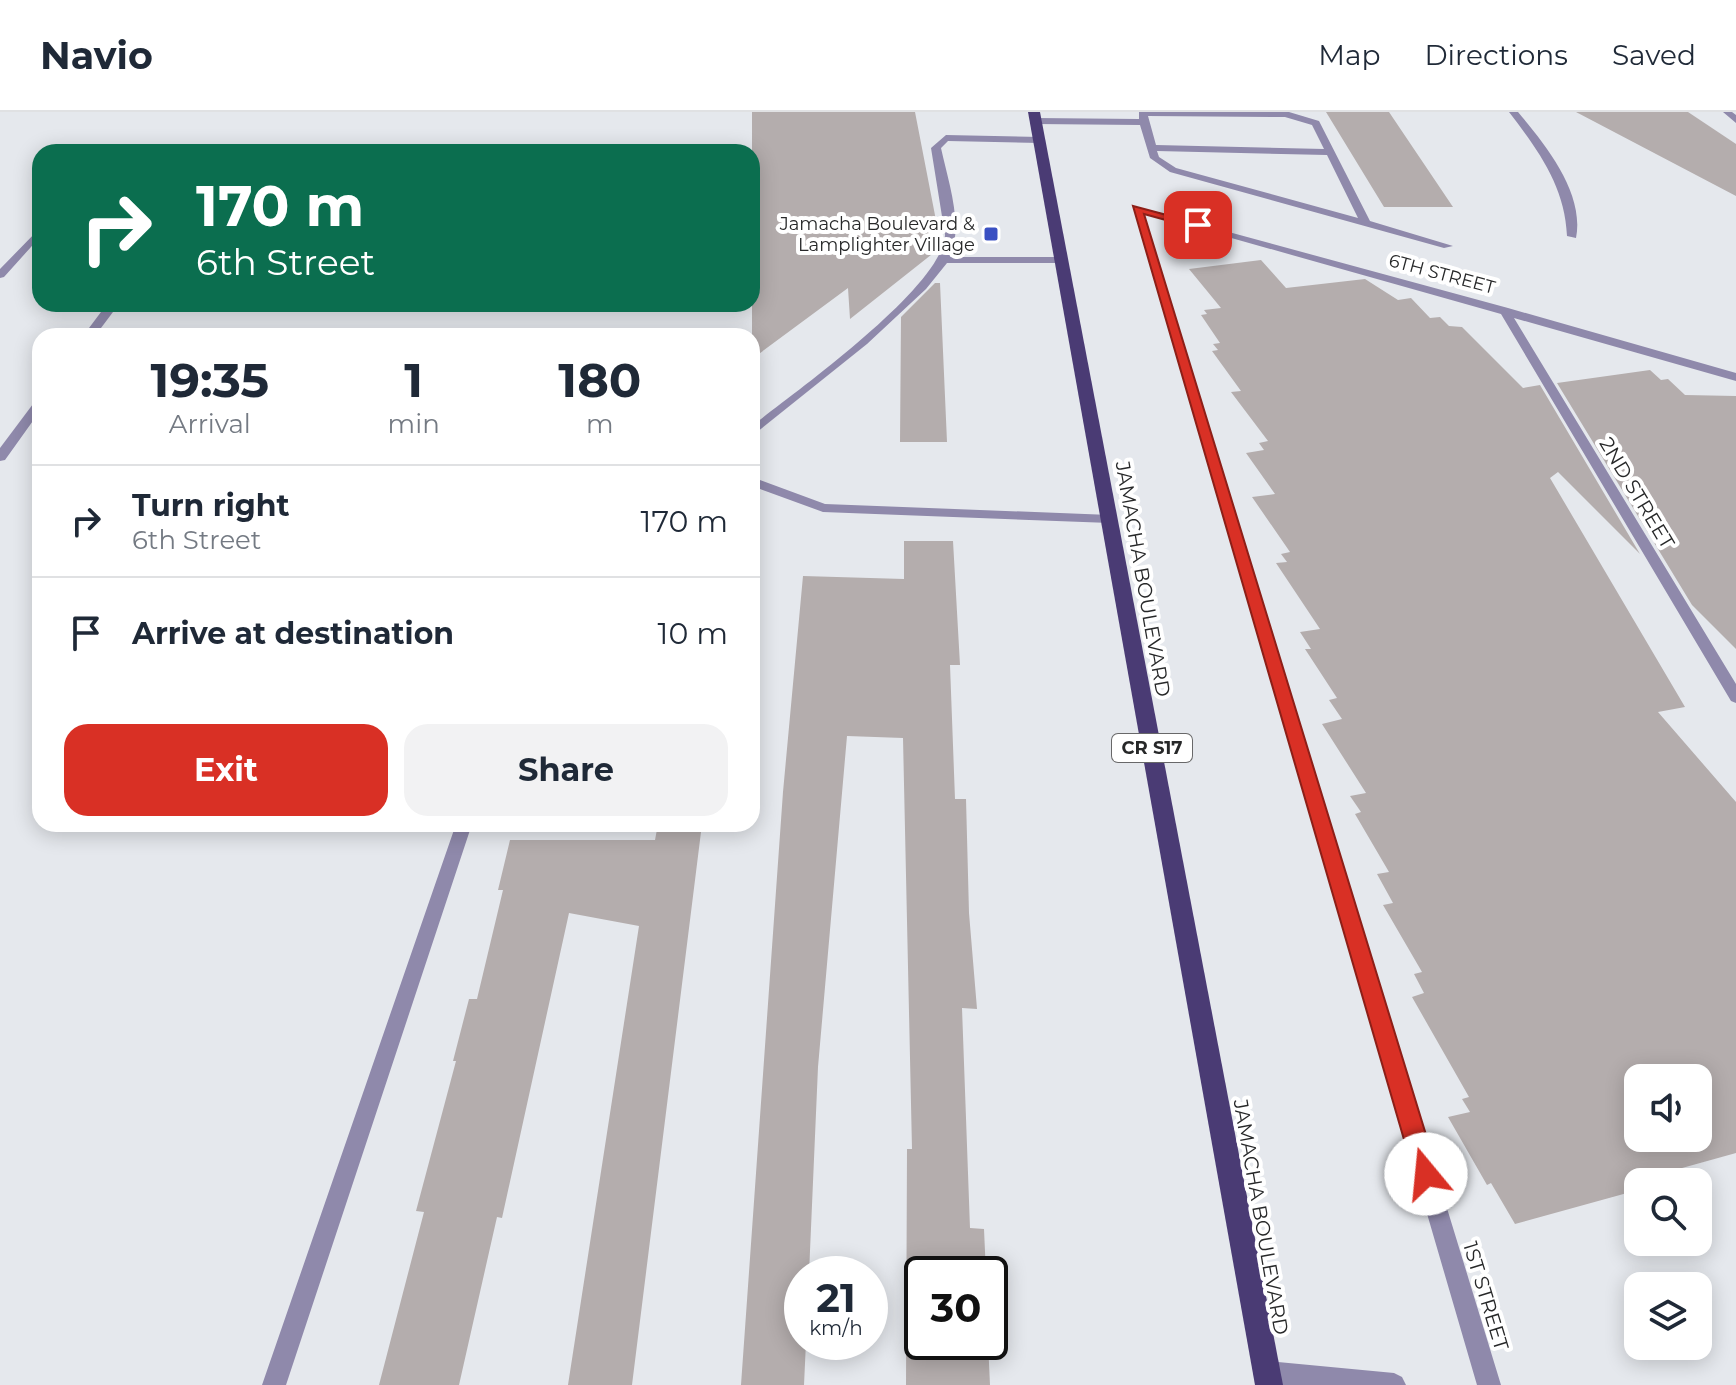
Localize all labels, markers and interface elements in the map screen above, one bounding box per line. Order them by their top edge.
text: Navio [40,32,153,79]
text: Map [1318,38,1380,72]
text: Directions [1424,38,1568,72]
text: Saved [1612,38,1696,72]
text: 170 m [196,172,364,240]
icon: right [64,176,168,280]
pin [1164,191,1232,259]
icon: arrive [1176,203,1220,247]
place label: Jamacha Boulevard & Lamplighter Village [779,213,975,256]
marker: Jamacha Boulevard & Lamplighter Village [982,225,1000,243]
text: 6th Street [196,240,375,284]
street label: 6TH STREET [1386,249,1498,299]
text: 19:35 [151,351,269,409]
text: 1 [404,351,423,409]
text: 180 [558,351,641,409]
text: Arrival [169,408,251,440]
text: min [388,408,440,440]
text: m [586,408,614,440]
street label: 2ND STREET [1594,433,1680,553]
street label: JAMACHA BOULEVARD [1110,458,1176,699]
text: Turn right [132,487,289,524]
icon: right [64,499,108,543]
text: 170 m [641,503,728,540]
text: 6th Street [132,524,261,556]
icon: arrive [64,611,108,655]
text: Arrive at destination [132,615,454,652]
text: 10 m [658,615,728,652]
button: Exit [64,724,388,816]
button: Share [404,724,728,816]
road number: CR S17 [1112,734,1192,762]
map controls [1624,1064,1712,1360]
button: sound [1624,1064,1712,1152]
street label: JAMACHA BOULEVARD [1228,1096,1294,1337]
position arrow [1384,1132,1468,1216]
button: search [1624,1168,1712,1256]
street label: 1ST STREET [1458,1239,1514,1354]
speed limit sign: 30 [904,1256,1008,1360]
button: layers [1624,1272,1712,1360]
text: 21 [816,1273,856,1322]
text: km/h [809,1316,863,1340]

